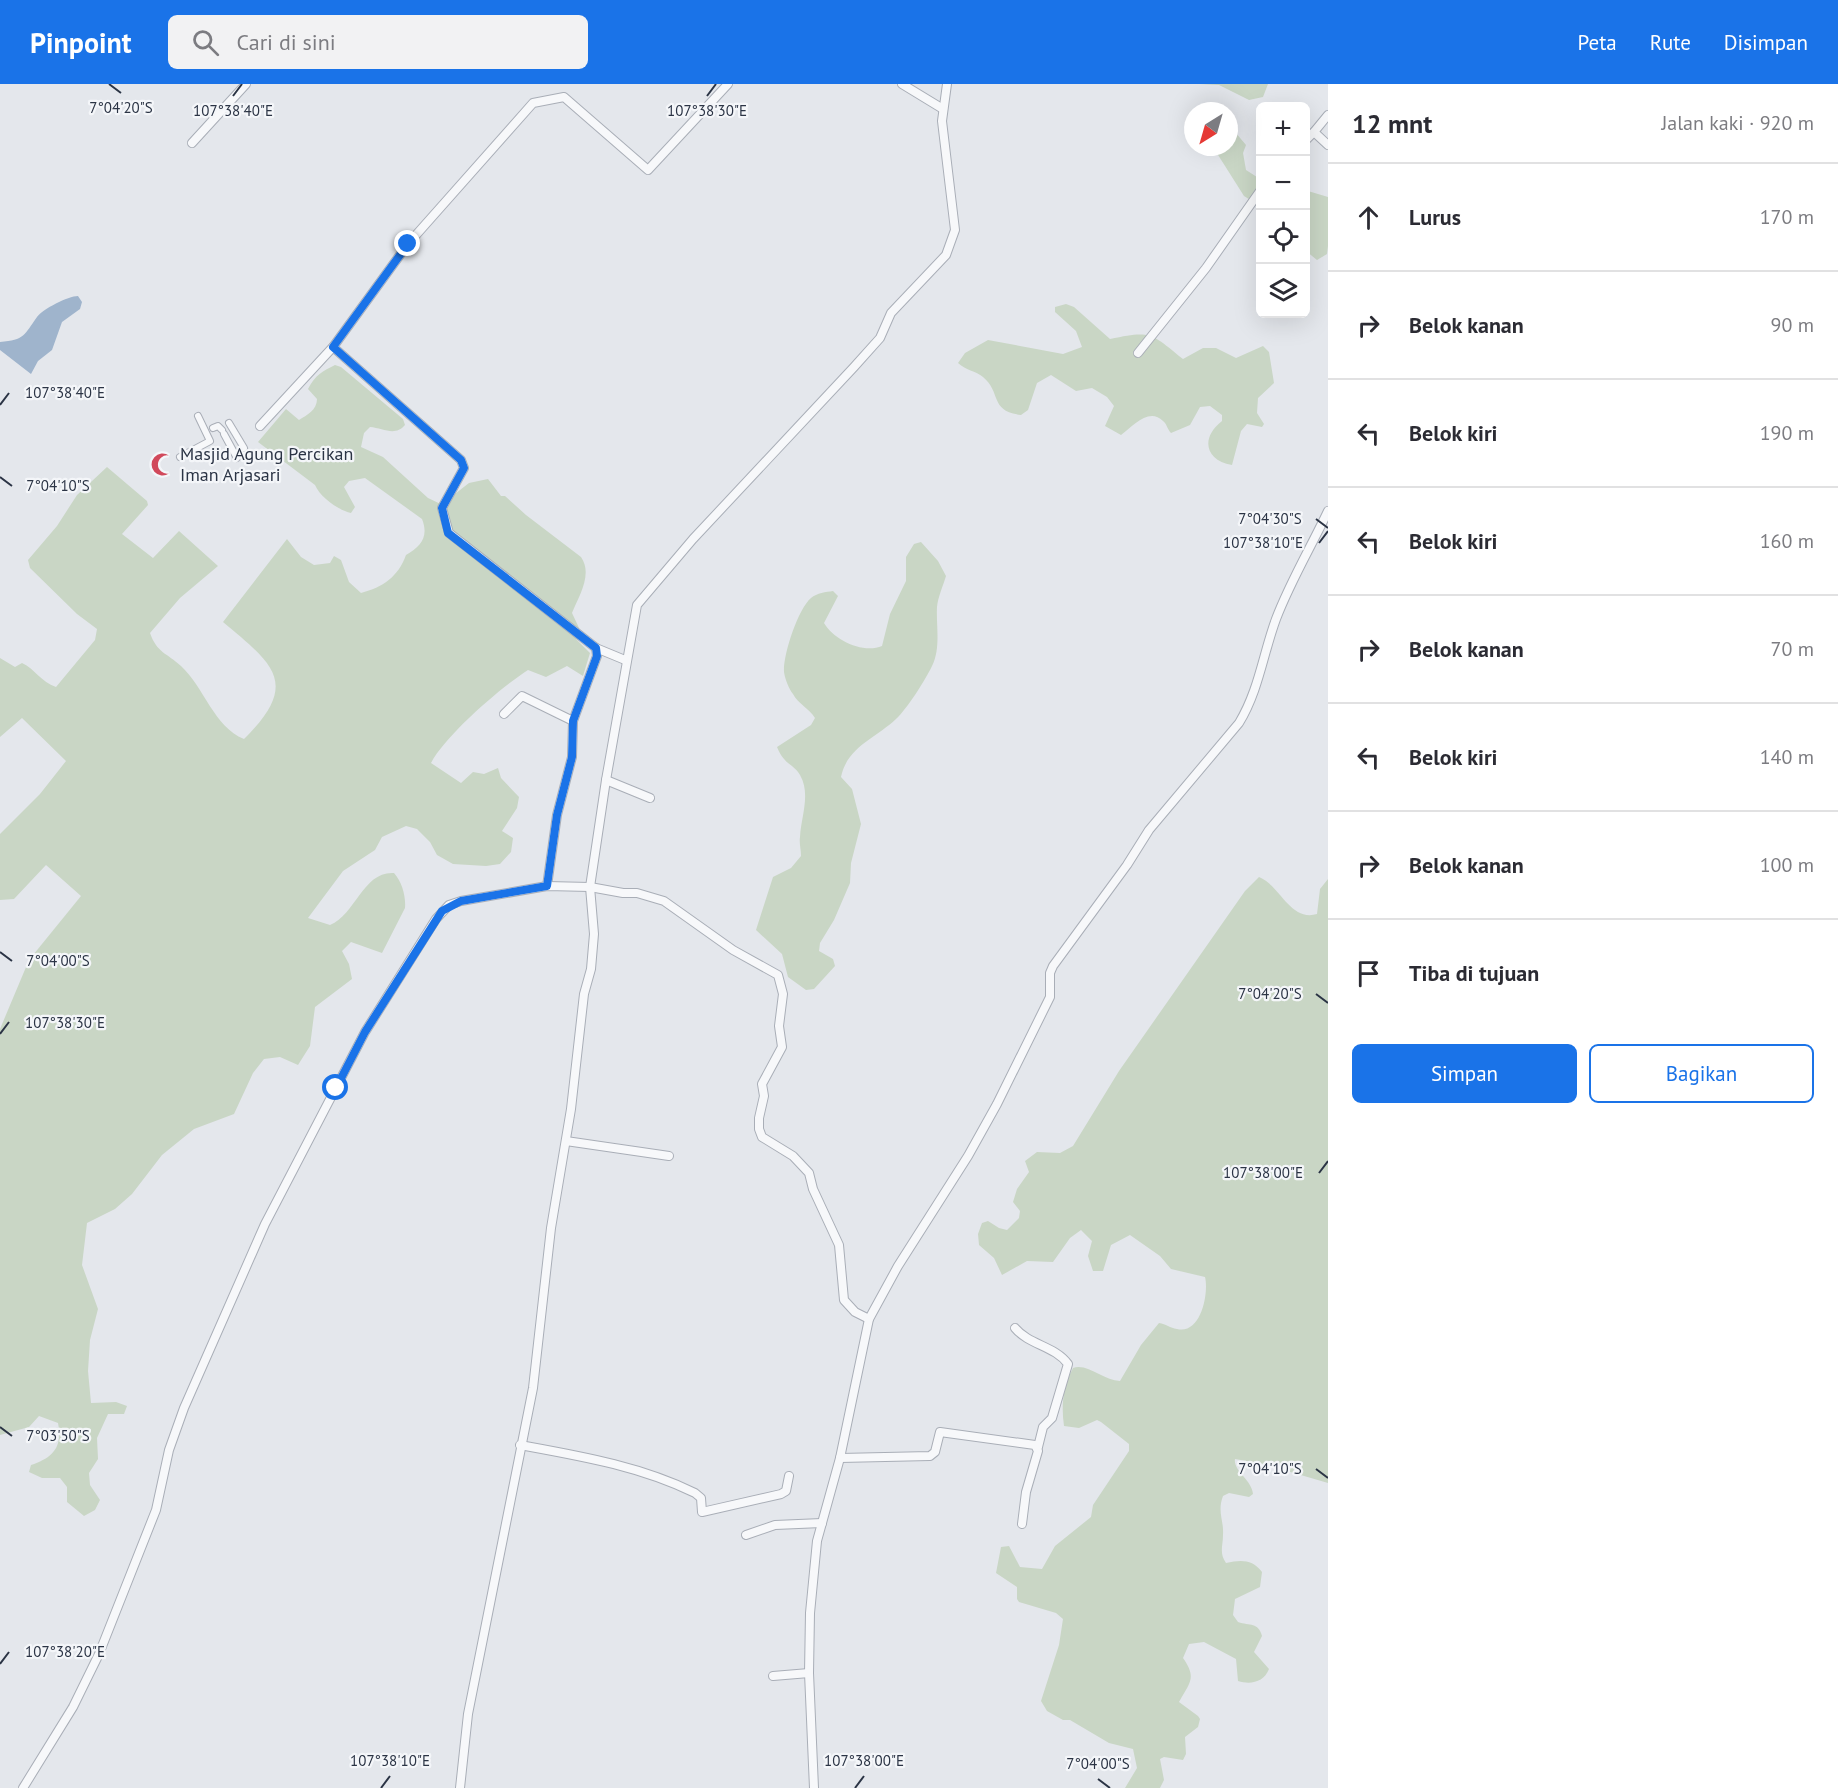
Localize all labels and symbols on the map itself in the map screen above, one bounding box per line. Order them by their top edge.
text: 7°04'20"S [89,98,153,117]
text: 107°38'40"E [193,101,273,120]
text: 107°38'30"E [667,101,747,120]
north arrow [1184,102,1238,156]
route end [394,230,420,256]
text: 107°38'40"E [25,383,105,402]
place label: Masjid Agung Percikan Iman Arjasari [180,442,353,486]
mosque icon: Masjid Agung Percikan Iman Arjasari [149,451,175,477]
text: 7°04'10"S [26,476,90,495]
text: 7°04'30"S [1238,509,1302,528]
text: 107°38'10"E [1223,533,1303,552]
text: 7°04'00"S [26,951,90,970]
text: 7°04'20"S [1238,984,1302,1003]
text: 107°38'30"E [25,1013,105,1032]
route start [322,1074,348,1100]
text: 107°38'00"E [1223,1163,1303,1182]
text: 7°03'50"S [26,1426,90,1445]
text: 7°04'10"S [1238,1459,1302,1478]
text: 107°38'20"E [25,1642,105,1661]
text: 107°38'10"E [350,1751,430,1770]
text: 107°38'00"E [824,1751,904,1770]
text: 7°04'00"S [1066,1754,1130,1773]

